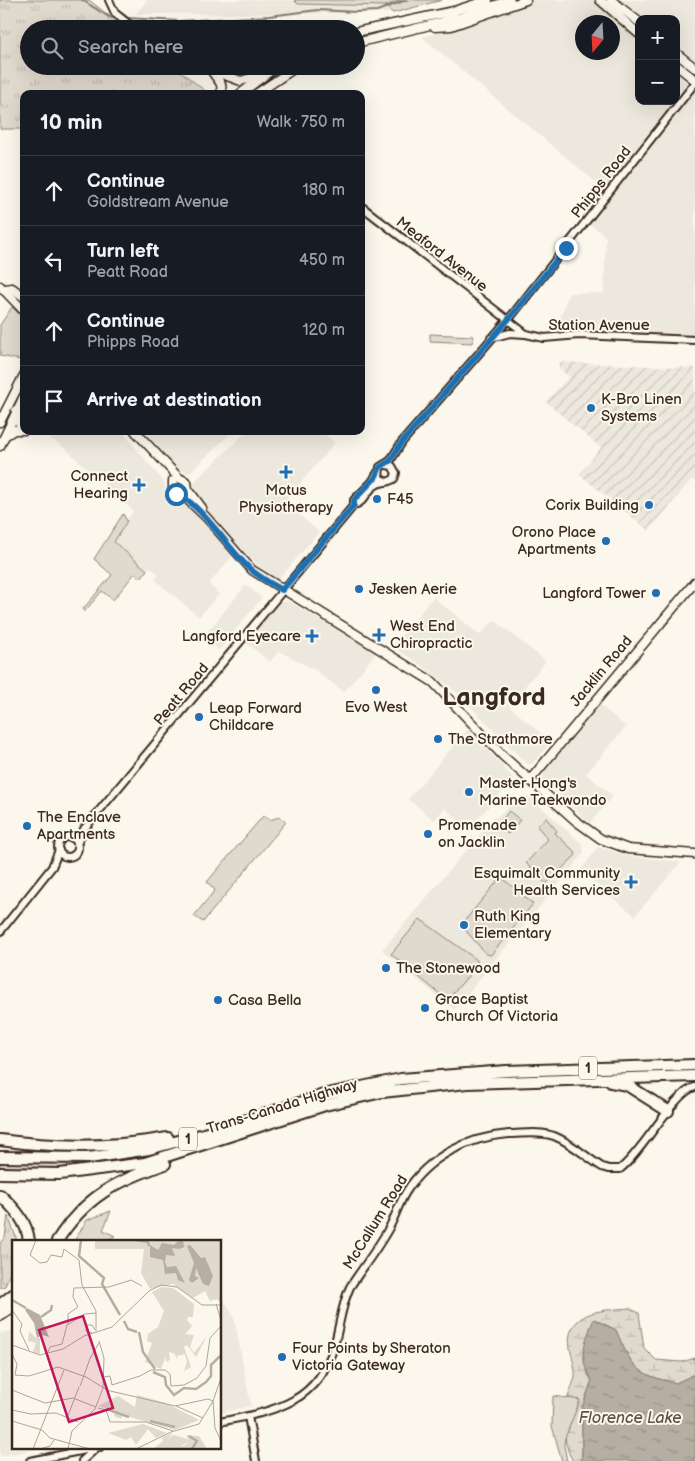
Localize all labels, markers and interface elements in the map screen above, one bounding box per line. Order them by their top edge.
north arrow [575,15,620,60]
map controls [635,15,680,105]
button: + [635,15,680,60]
search box [20,20,365,75]
icon: search [38,34,66,62]
text: Search here [78,36,183,59]
button: − [635,60,680,105]
text: 10 min [40,110,102,135]
text: Walk · 750 m [257,113,345,132]
street label: Phipps Road [567,142,635,222]
text: Continue [87,170,165,193]
icon: ahead [40,177,68,205]
text: 180 m [303,181,345,200]
text: Goldstream Avenue [87,193,229,212]
street label: Meaford Avenue [392,213,491,296]
route end [555,237,578,260]
text: Turn left [87,240,159,263]
icon: left [40,247,68,275]
text: 450 m [299,251,345,270]
text: Peatt Road [87,263,168,282]
text: Continue [87,310,165,333]
street label: Station Avenue [548,316,650,335]
icon: ahead [40,317,68,345]
text: 120 m [302,321,345,340]
text: Phipps Road [87,333,179,352]
icon: arrive [40,387,68,415]
text: Arrive at destination [87,389,262,412]
place label: K-Bro Linen Systems [601,390,682,426]
marker: K-Bro Linen Systems [585,402,597,414]
marker: Motus Physiotherapy [279,465,293,479]
place label: Connect Hearing [70,467,128,503]
marker: Connect Hearing [132,478,146,492]
place label: Motus Physiotherapy [239,481,333,517]
route start [165,483,188,506]
place label: F45 [387,490,414,509]
marker: F45 [371,493,383,505]
place label: Corix Building [545,496,639,515]
marker: Corix Building [643,499,655,511]
place label: Orono Place Apartments [512,523,597,559]
marker: Orono Place Apartments [600,535,612,547]
place label: Jesken Aerie [369,580,457,599]
marker: Jesken Aerie [353,583,365,595]
place label: Langford Tower [542,584,647,603]
marker: Langford Tower [650,587,662,599]
place label: West End Chiropractic [390,617,473,653]
place label: Langford Eyecare [182,627,301,646]
marker: West End Chiropractic [372,628,386,642]
marker: Langford Eyecare [305,629,319,643]
street label: Jacklin Road [566,632,637,711]
street label: Peatt Road [150,659,213,729]
district label: Langford [442,682,546,713]
marker: Evo West [370,684,382,696]
place label: Evo West [345,698,408,717]
place label: Leap Forward Childcare [209,699,302,735]
marker: Leap Forward Childcare [193,711,205,723]
place label: The Strathmore [448,730,553,749]
marker: The Strathmore [432,733,444,745]
place label: Master Hong's Marine Taekwondo [479,774,607,810]
marker: Master Hong's Marine Taekwondo [463,786,475,798]
place label: The Enclave Apartments [37,808,121,844]
place label: Promenade on Jacklin [438,816,517,852]
marker: The Enclave Apartments [21,820,33,832]
marker: Promenade on Jacklin [422,828,434,840]
place label: Esquimalt Community Health Services [474,864,621,900]
marker: Esquimalt Community Health Services [624,875,638,889]
place label: Ruth King Elementary [474,907,552,943]
marker: Ruth King Elementary [458,919,470,931]
place label: The Stonewood [396,959,500,978]
marker: The Stonewood [380,962,392,974]
place label: Grace Baptist Church Of Victoria [435,990,558,1026]
place label: Casa Bella [228,991,301,1010]
marker: Casa Bella [212,994,224,1006]
marker: Grace Baptist Church Of Victoria [419,1002,431,1014]
road number: 1 [579,1056,597,1080]
street label: Trans-Canada Highway [204,1074,360,1139]
road number: 1 [179,1128,197,1150]
street label: McCallum Road [339,1171,412,1273]
inset map [12,1240,221,1448]
place label: Four Points by Sheraton Victoria Gateway [292,1339,451,1375]
marker: Four Points by Sheraton Victoria Gateway [276,1351,288,1363]
water label: Florence Lake [579,1409,681,1428]

